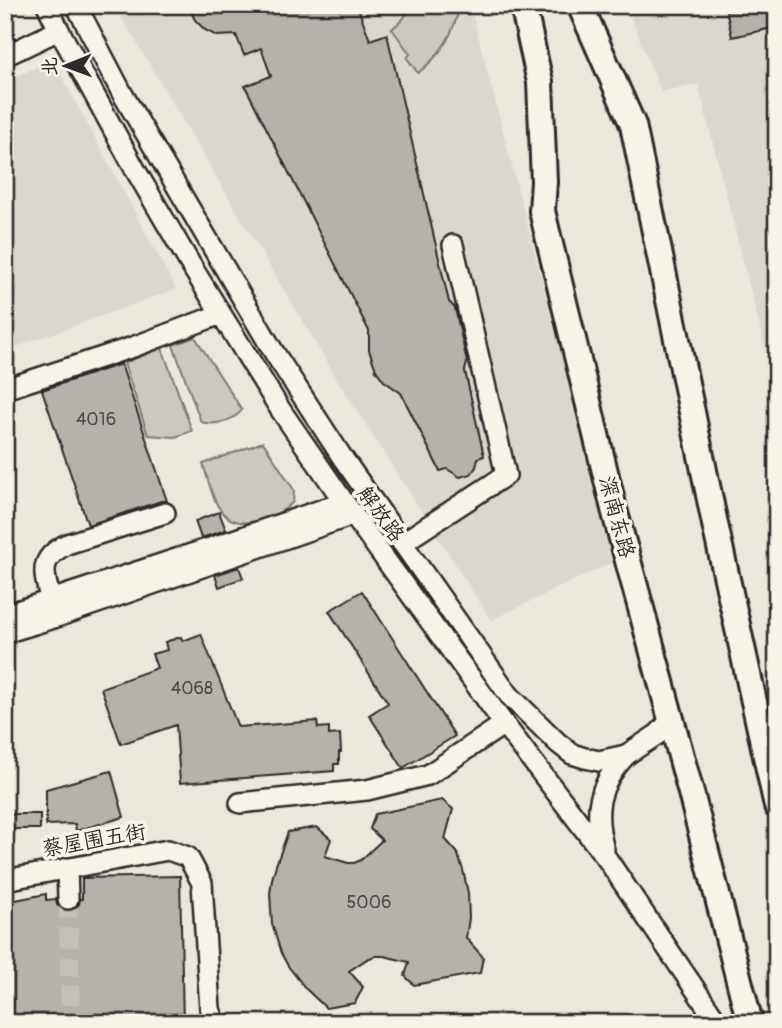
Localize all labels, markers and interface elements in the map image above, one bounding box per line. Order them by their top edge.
north arrow [32,32,102,102]
text: 北 [38,57,62,76]
house number: 4016 [76,408,116,431]
street label: 深南东路 [593,473,640,561]
street label: 解放路 [351,481,410,548]
house number: 4068 [171,677,213,700]
street label: 蔡屋围五街 [40,818,148,863]
house number: 5006 [347,891,391,914]

